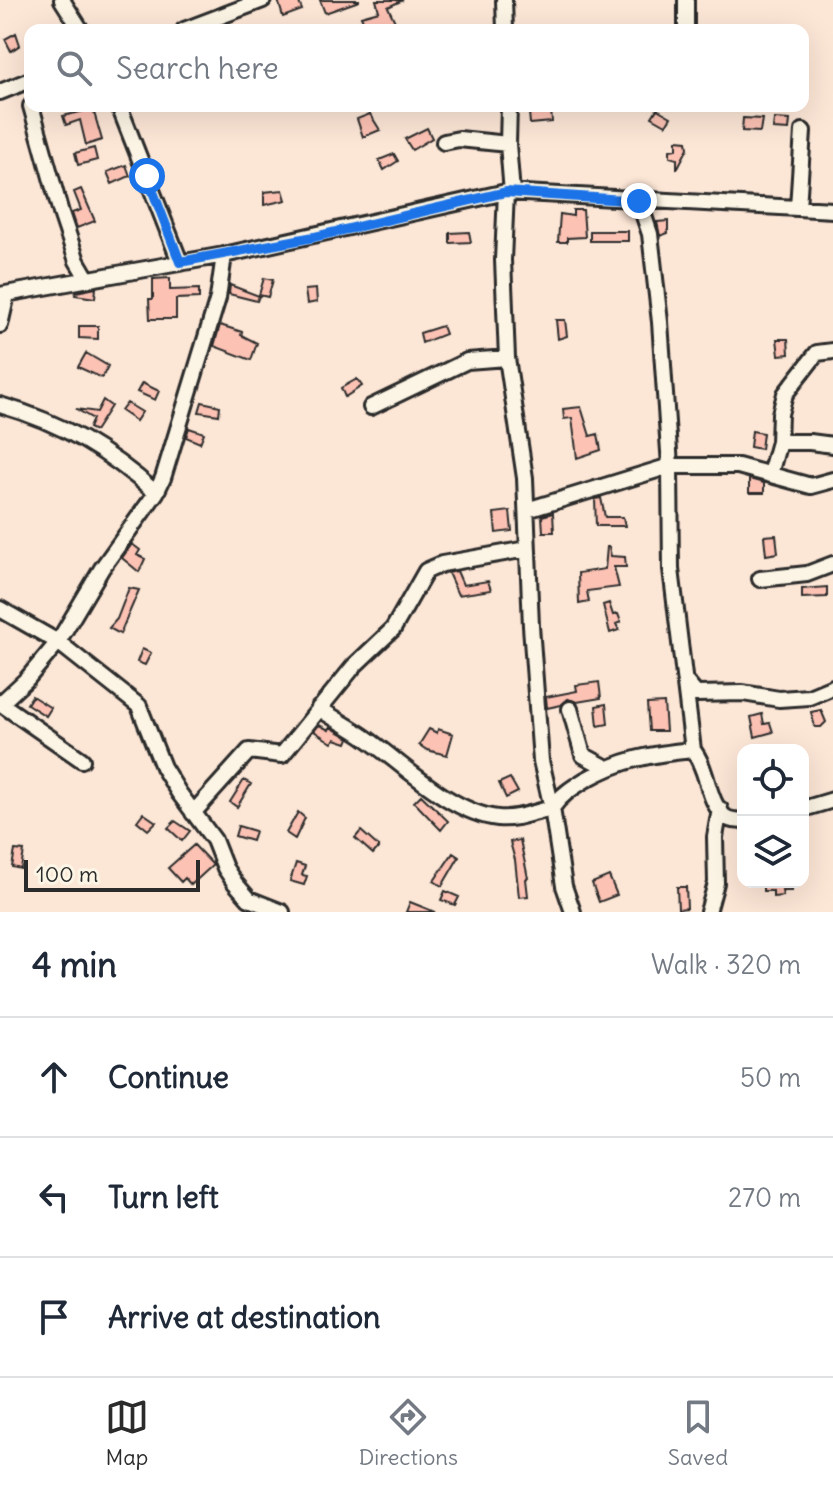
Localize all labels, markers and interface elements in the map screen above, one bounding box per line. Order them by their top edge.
search box [24,24,809,112]
icon: search [52,46,96,90]
text: Search here [116,49,279,87]
route start [129,158,165,194]
route end [621,183,657,219]
map controls [737,744,809,888]
button: locate [737,744,809,816]
button: layers [737,816,809,888]
scale bar [24,856,200,892]
text: 100 m [36,860,98,888]
text: 4 min [32,943,117,986]
text: Walk · 320 m [651,948,801,981]
icon: ahead [32,1055,76,1099]
text: Continue [108,1058,229,1096]
text: 50 m [740,1061,801,1094]
icon: left [32,1175,76,1219]
text: Turn left [108,1178,219,1216]
text: 270 m [728,1181,801,1214]
icon: arrive [32,1295,76,1339]
text: Arrive at destination [108,1298,380,1336]
tab: Map [105,1395,149,1471]
tab: Directions [359,1395,458,1471]
tab: Saved [668,1395,728,1471]

